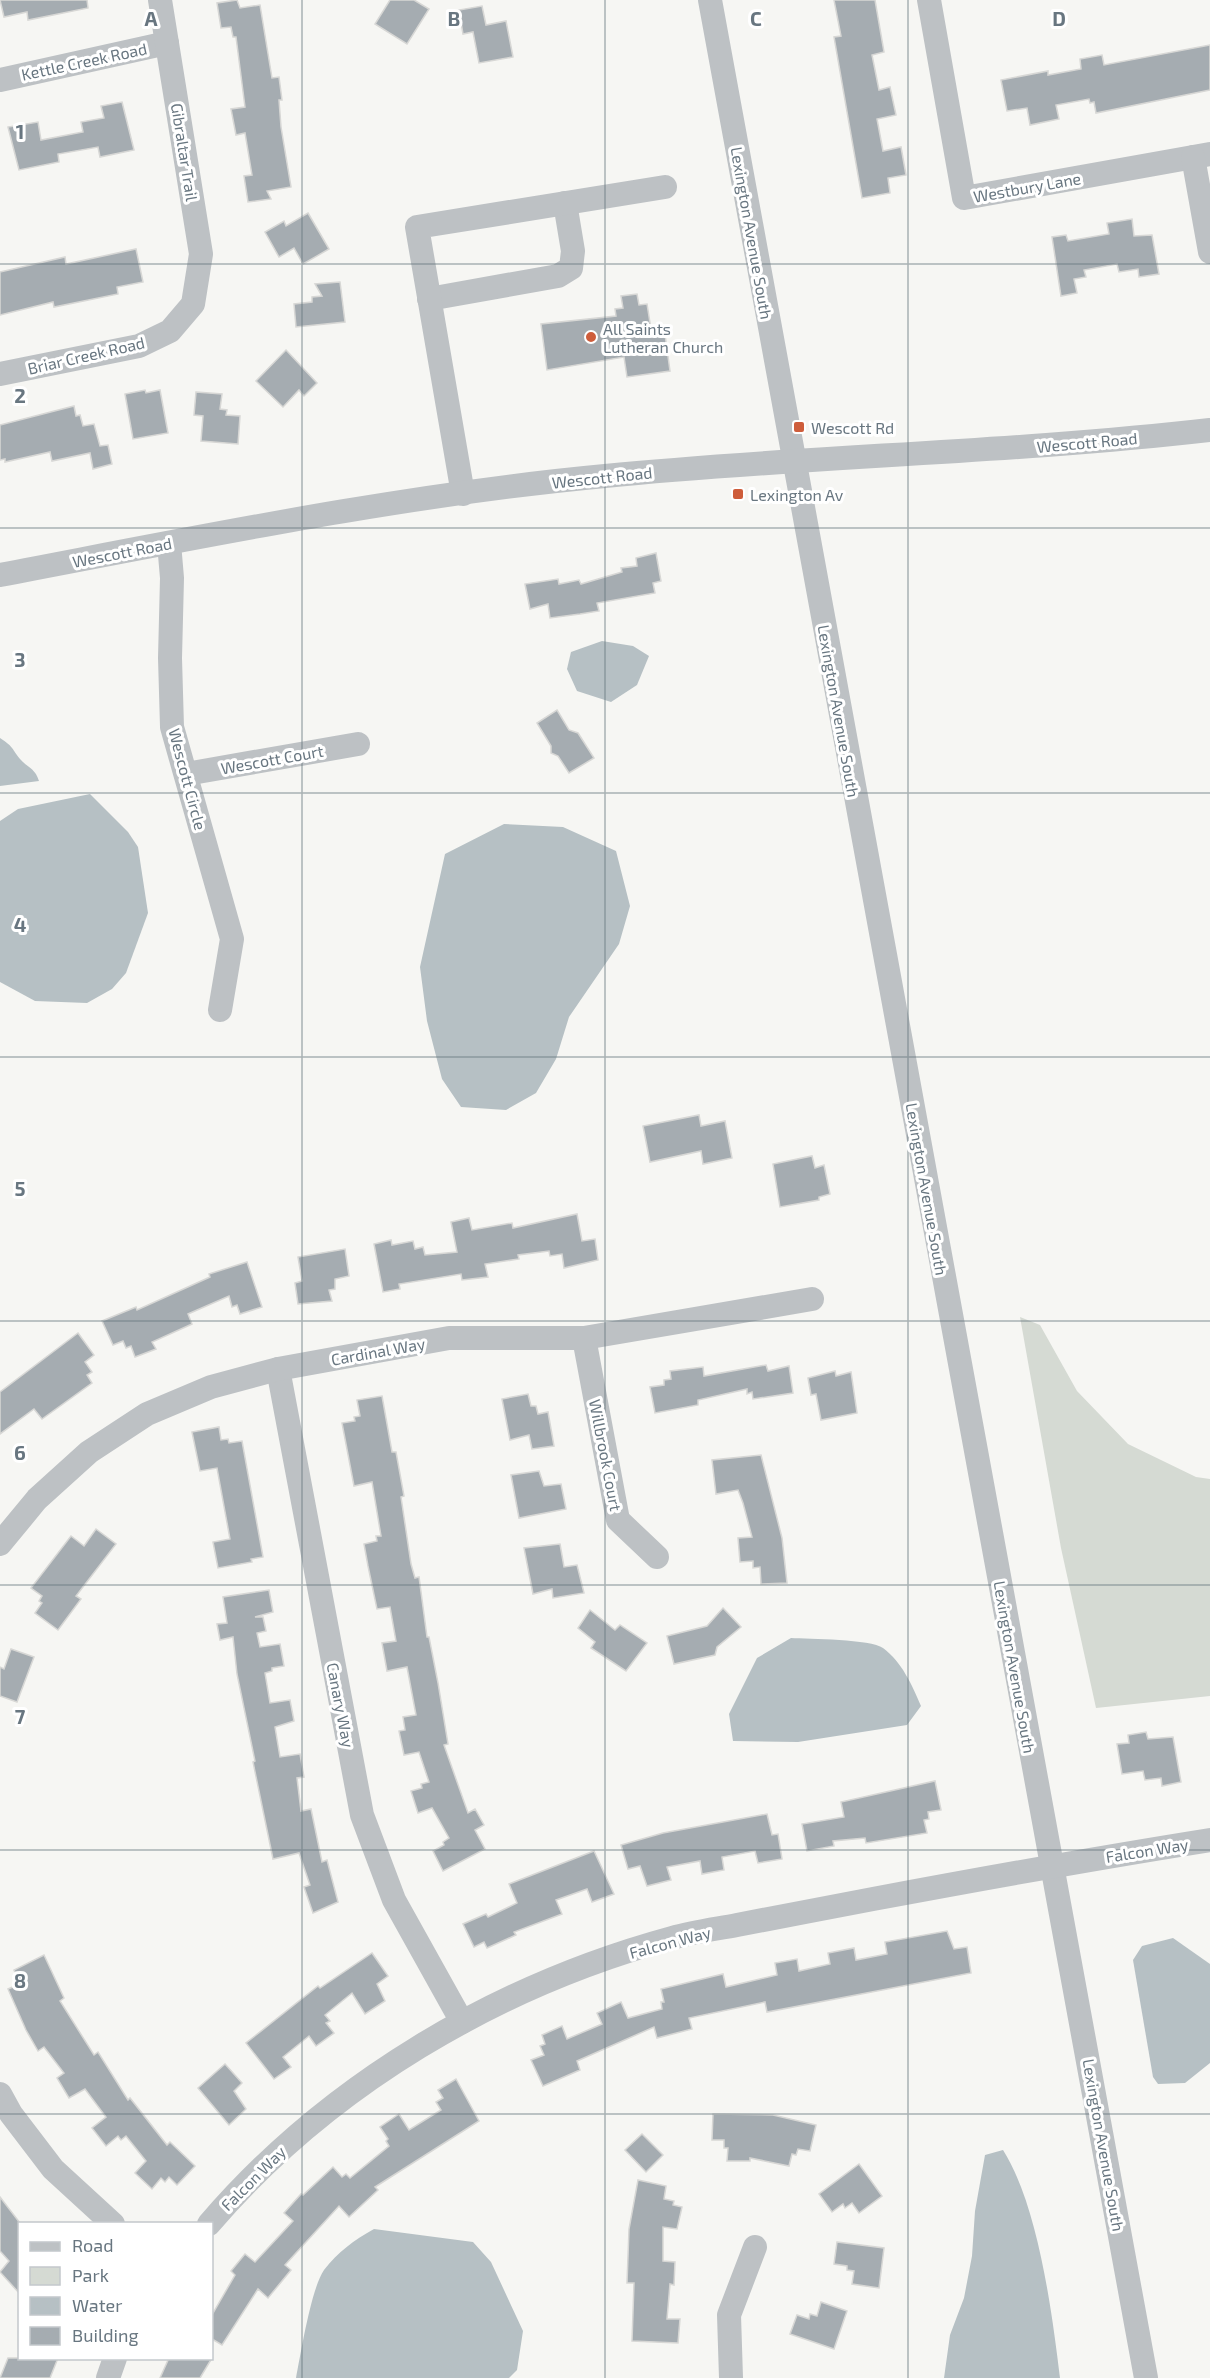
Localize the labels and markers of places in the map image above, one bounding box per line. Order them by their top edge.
place label: All Saints Lutheran Church [603,319,723,356]
marker: All Saints Lutheran Church [584,330,598,344]
place label: Wescott Rd [811,418,894,437]
marker: Wescott Rd [792,420,806,434]
place label: Lexington Av [750,485,844,504]
marker: Lexington Av [731,487,745,501]

